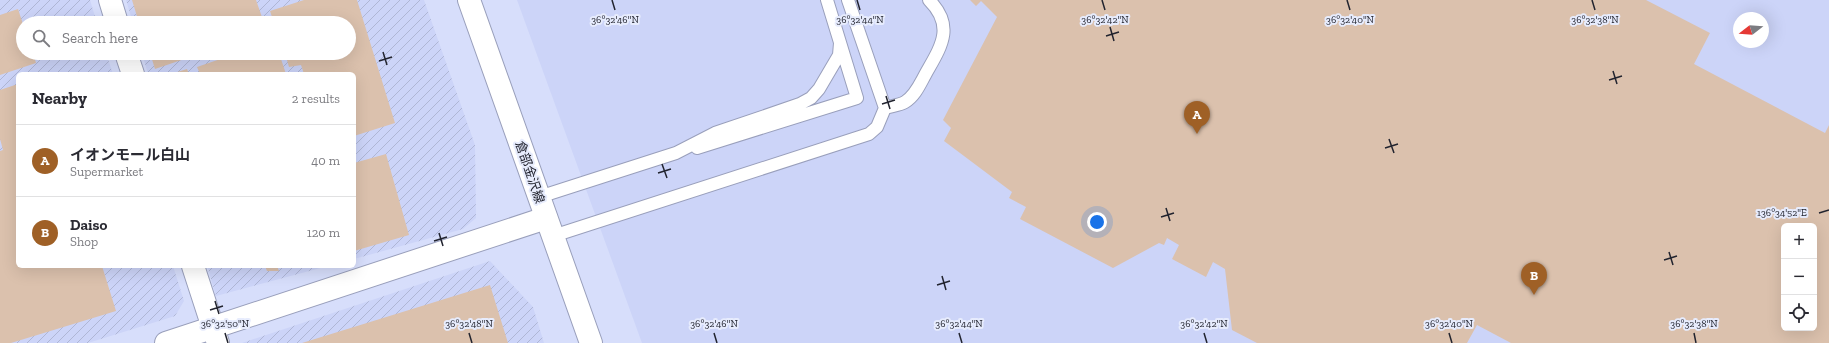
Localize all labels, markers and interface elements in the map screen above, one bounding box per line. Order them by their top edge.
north arrow [1733,12,1769,48]
text: 36°32'46"N [591,14,639,26]
text: 36°32'44"N [836,14,884,26]
text: 36°32'42"N [1081,14,1129,26]
text: 36°32'40"N [1326,14,1375,26]
text: 36°32'38"N [1571,14,1619,26]
search box [16,16,356,60]
icon: search [30,27,52,49]
text: Search here [62,29,138,47]
text: Nearby [32,88,87,108]
text: 2 results [292,91,340,106]
pin: A [1184,101,1210,134]
street label: 倉部金沢線 [512,139,548,205]
text: イオンモール白山 [70,146,190,164]
text: A [41,153,49,168]
text: 40 m [311,153,340,168]
text: Supermarket [70,164,143,179]
text: 136°34'52"E [1757,207,1807,219]
your location [1087,212,1107,232]
text: Daiso [70,216,107,234]
map controls [1781,223,1817,331]
button: + [1781,223,1817,259]
text: B [41,225,49,240]
text: 120 m [307,225,340,240]
text: Shop [70,234,98,249]
button: − [1781,259,1817,295]
pin: B [1521,262,1547,295]
button: locate [1781,295,1817,331]
text: 36°32'50"N [201,318,250,330]
text: 36°32'48"N [445,318,493,330]
text: 36°32'46"N [690,318,738,330]
text: 36°32'44"N [935,318,983,330]
text: 36°32'42"N [1180,318,1228,330]
text: 36°32'40"N [1425,318,1474,330]
text: 36°32'38"N [1670,318,1718,330]

